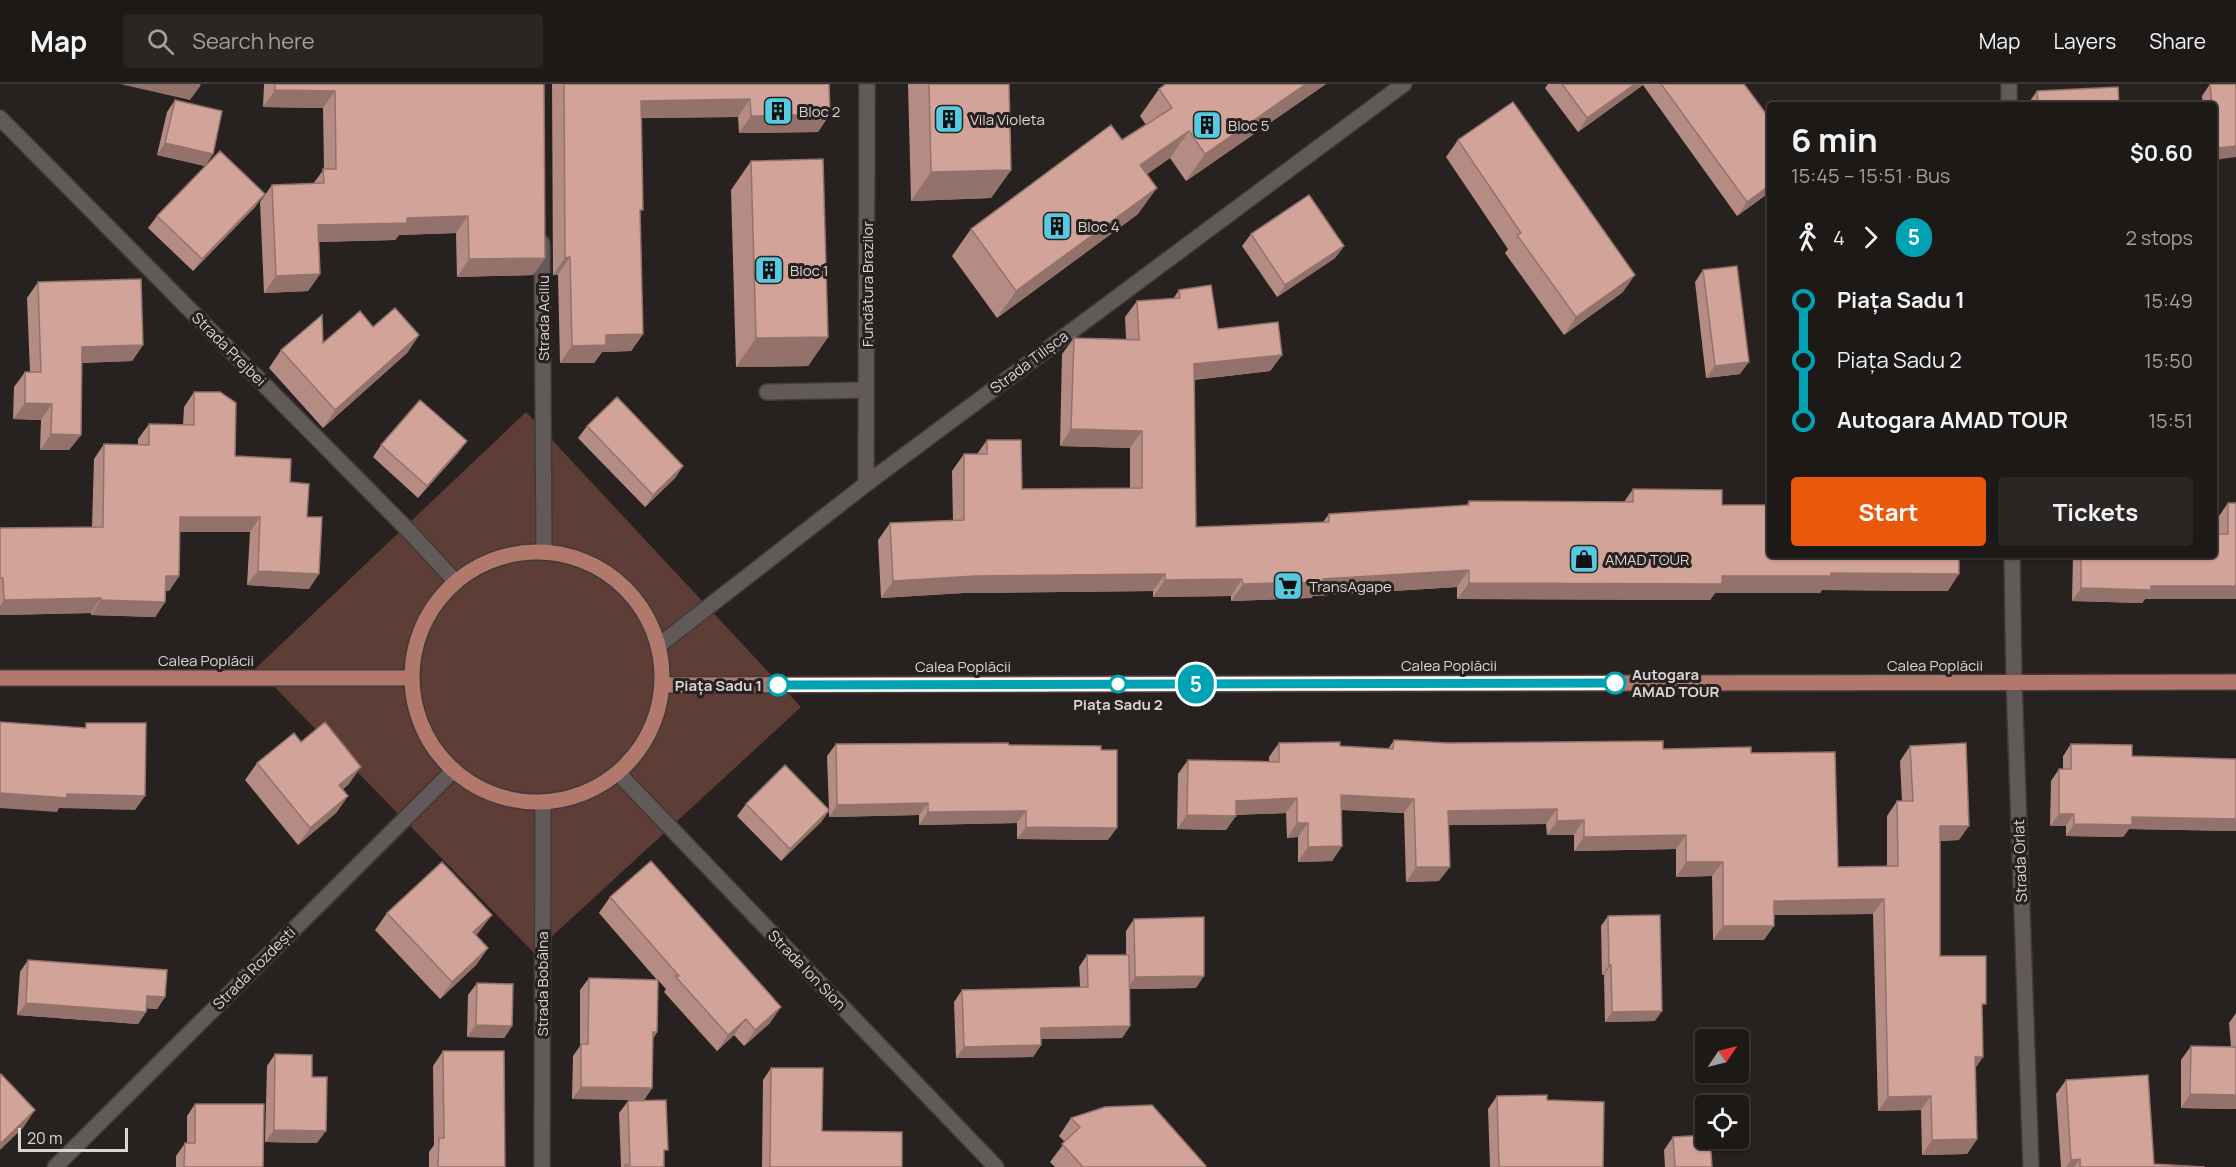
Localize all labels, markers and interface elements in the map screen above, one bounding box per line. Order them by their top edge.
search box [123,14,543,68]
text: Map [30,22,87,60]
icon: search [144,25,177,58]
text: Search here [192,26,315,56]
text: Map [1979,27,2020,55]
text: Layers [2053,27,2116,55]
text: Share [2149,27,2206,55]
building icon: Bloc 2 [762,95,794,127]
place label: Bloc 2 [799,101,840,122]
building icon: Vila Violeta [933,103,965,135]
place label: Vila Violeta [970,109,1045,130]
building icon: Bloc 5 [1191,109,1223,141]
place label: Bloc 5 [1228,115,1270,136]
text: 6 min [1791,117,1878,162]
text: $0.60 [2130,138,2193,168]
text: 15:45 – 15:51 · Bus [1791,162,1950,189]
building icon: Bloc 4 [1041,210,1073,242]
place label: Bloc 4 [1078,216,1120,237]
street label: Fundătura Brazilor [857,221,878,347]
icon: walk [1791,221,1824,254]
icon: forward [1854,221,1887,254]
text: 5 [1908,223,1920,251]
text: 4 [1833,224,1845,251]
text: 2 stops [2125,224,2193,251]
building icon: Bloc 1 [753,254,785,286]
place label: Bloc 1 [790,260,829,281]
street label: Strada Aciliu [533,275,554,361]
text: Piața Sadu 1 [1837,285,1965,315]
text: 15:49 [2144,287,2193,314]
street label: Strada Prejbei [187,307,271,391]
street label: Strada Tilișca [986,326,1072,398]
text: Piața Sadu 2 [1837,345,1962,375]
text: 15:50 [2144,347,2193,374]
text: Autogara AMAD TOUR [1837,405,2068,435]
text: 15:51 [2148,407,2193,434]
button: Start [1791,477,1986,546]
button: Tickets [1998,477,2193,546]
shop icon: AMAD TOUR [1568,543,1600,575]
place label: AMAD TOUR [1605,549,1689,570]
supermarket icon: TransAgape [1272,570,1304,602]
place label: TransAgape [1309,576,1392,597]
street label: Calea Poplăcii [158,650,254,671]
street label: Calea Poplăcii [1401,655,1497,676]
street label: Calea Poplăcii [1887,655,1983,676]
street label: Calea Poplăcii [915,656,1011,677]
line badge: 5 [1176,664,1216,704]
place label: Autogara AMAD TOUR [1632,664,1720,702]
text: 5 [1190,670,1202,698]
marker: Autogara AMAD TOUR [1604,672,1626,694]
marker: Piața Sadu 1 [767,674,789,696]
place label: Piața Sadu 1 [675,675,762,696]
marker: Piața Sadu 2 [1109,675,1127,693]
place label: Piața Sadu 2 [1073,694,1163,715]
street label: Strada Orlat [2008,819,2032,903]
street label: Strada Rozdești [208,922,300,1014]
street label: Strada Ion Sion [763,925,851,1015]
street label: Strada Bobâlna [532,932,553,1036]
north arrow [1695,1029,1749,1083]
map controls [1695,1029,1749,1149]
button: locate [1695,1095,1749,1149]
scale bar [18,1125,128,1152]
text: 20 m [27,1127,63,1149]

